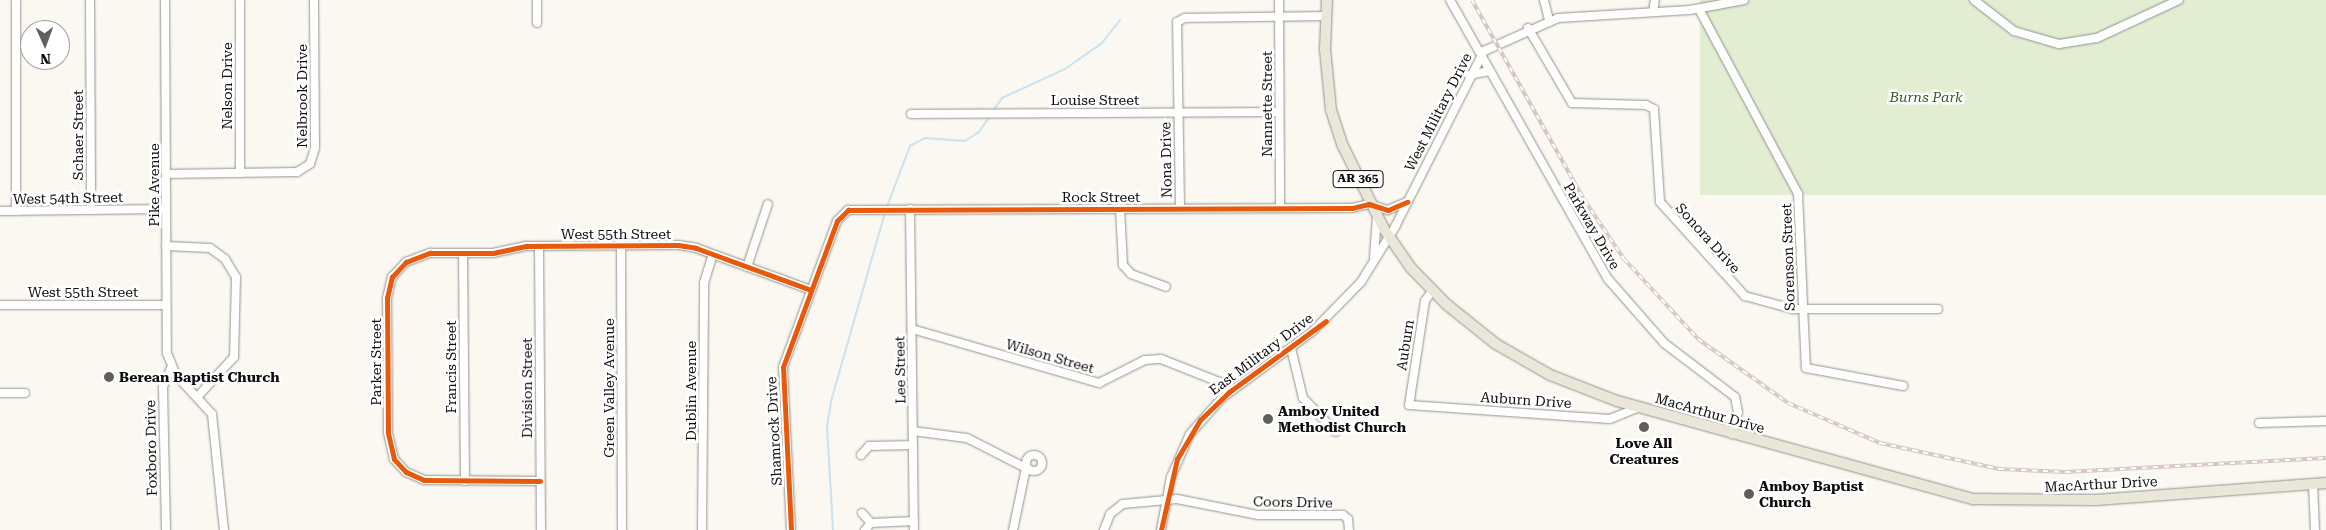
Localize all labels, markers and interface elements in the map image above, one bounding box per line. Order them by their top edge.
north arrow [20,20,70,70]
street label: Nelson Drive [219,42,235,130]
street label: Nelbrook Drive [294,44,310,148]
street label: West Military Drive [1401,50,1475,174]
text: N [40,51,51,67]
street label: Nannette Street [1259,51,1275,157]
park label: Burns Park [1889,89,1963,105]
street label: Schaer Street [70,90,86,180]
street label: Louise Street [1051,92,1139,108]
street label: Nona Drive [1157,122,1175,198]
street label: Pike Avenue [146,143,162,227]
road number: AR 365 [1332,170,1384,188]
street label: Parkway Drive [1560,180,1624,272]
street label: West 54th Street [13,189,123,207]
street label: Rock Street [1062,189,1140,205]
street label: Sonora Drive [1672,200,1744,276]
street label: Sorenson Street [1778,203,1798,311]
street label: West 55th Street [561,226,671,242]
street label: West 55th Street [28,284,138,300]
street label: East Military Drive [1206,309,1316,399]
street label: Parker Street [368,318,384,406]
street label: Green Valley Avenue [601,318,617,458]
street label: Auburn [1393,319,1417,371]
street label: Francis Street [443,320,459,414]
street label: Wilson Street [1004,335,1096,377]
street label: Lee Street [891,336,909,404]
street label: Division Street [519,338,535,438]
street label: Dublin Avenue [683,341,699,441]
place label: Berean Baptist Church [119,369,280,385]
marker: Berean Baptist Church [103,371,115,383]
street label: Shamrock Drive [763,376,785,486]
street label: Auburn Drive [1480,388,1572,412]
street label: MacArthur Drive [1653,389,1767,437]
street label: Foxboro Drive [142,400,160,496]
place label: Amboy United Methodist Church [1278,403,1406,436]
marker: Amboy United Methodist Church [1262,413,1274,425]
marker: Love All Creatures [1638,421,1650,433]
place label: Love All Creatures [1609,435,1679,468]
street label: MacArthur Drive [2044,473,2158,495]
place label: Amboy Baptist Church [1759,478,1864,511]
marker: Amboy Baptist Church [1743,488,1755,500]
street label: Coors Drive [1253,493,1333,511]

